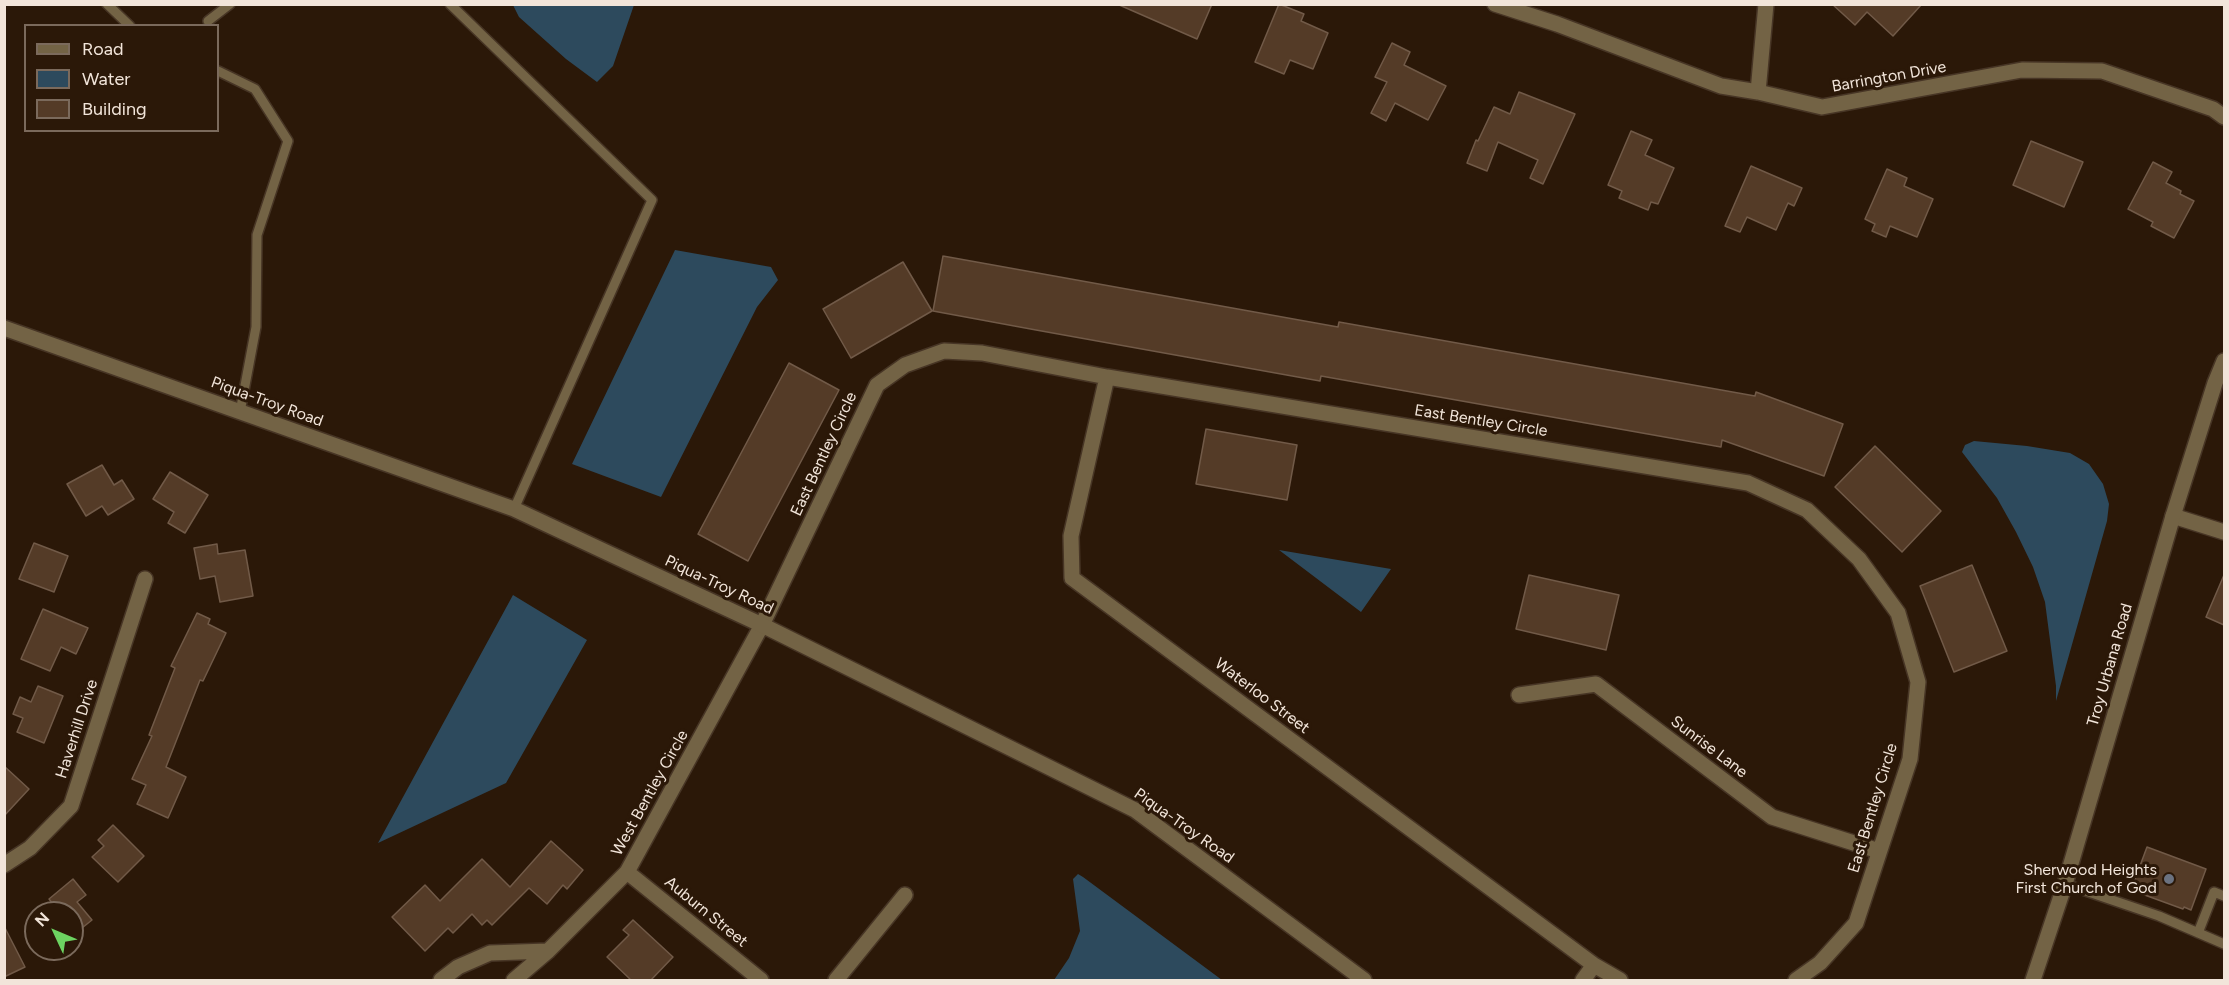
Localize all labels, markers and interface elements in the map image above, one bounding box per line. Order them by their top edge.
legend [24,24,219,132]
text: Road [82,38,123,60]
street label: Barrington Drive [1830,57,1948,97]
text: Water [82,68,130,90]
text: Building [82,98,147,120]
street label: Piqua-Troy Road [208,373,326,431]
street label: East Bentley Circle [787,389,861,519]
street label: East Bentley Circle [1413,401,1549,441]
street label: Piqua-Troy Road [662,551,776,619]
street label: Troy Urbana Road [2083,601,2137,729]
street label: Waterloo Street [1211,654,1313,738]
street label: Haverhill Drive [52,677,102,781]
street label: Sunrise Lane [1667,712,1751,782]
street label: West Bentley Circle [608,727,692,859]
street label: East Bentley Circle [1844,741,1902,875]
street label: Piqua-Troy Road [1130,784,1238,868]
place label: Sherwood Heights First Church of God [2015,860,2157,898]
marker: Sherwood Heights First Church of God [2162,872,2176,886]
street label: Auburn Street [661,873,751,951]
north arrow [24,901,84,961]
text: N [31,908,53,931]

